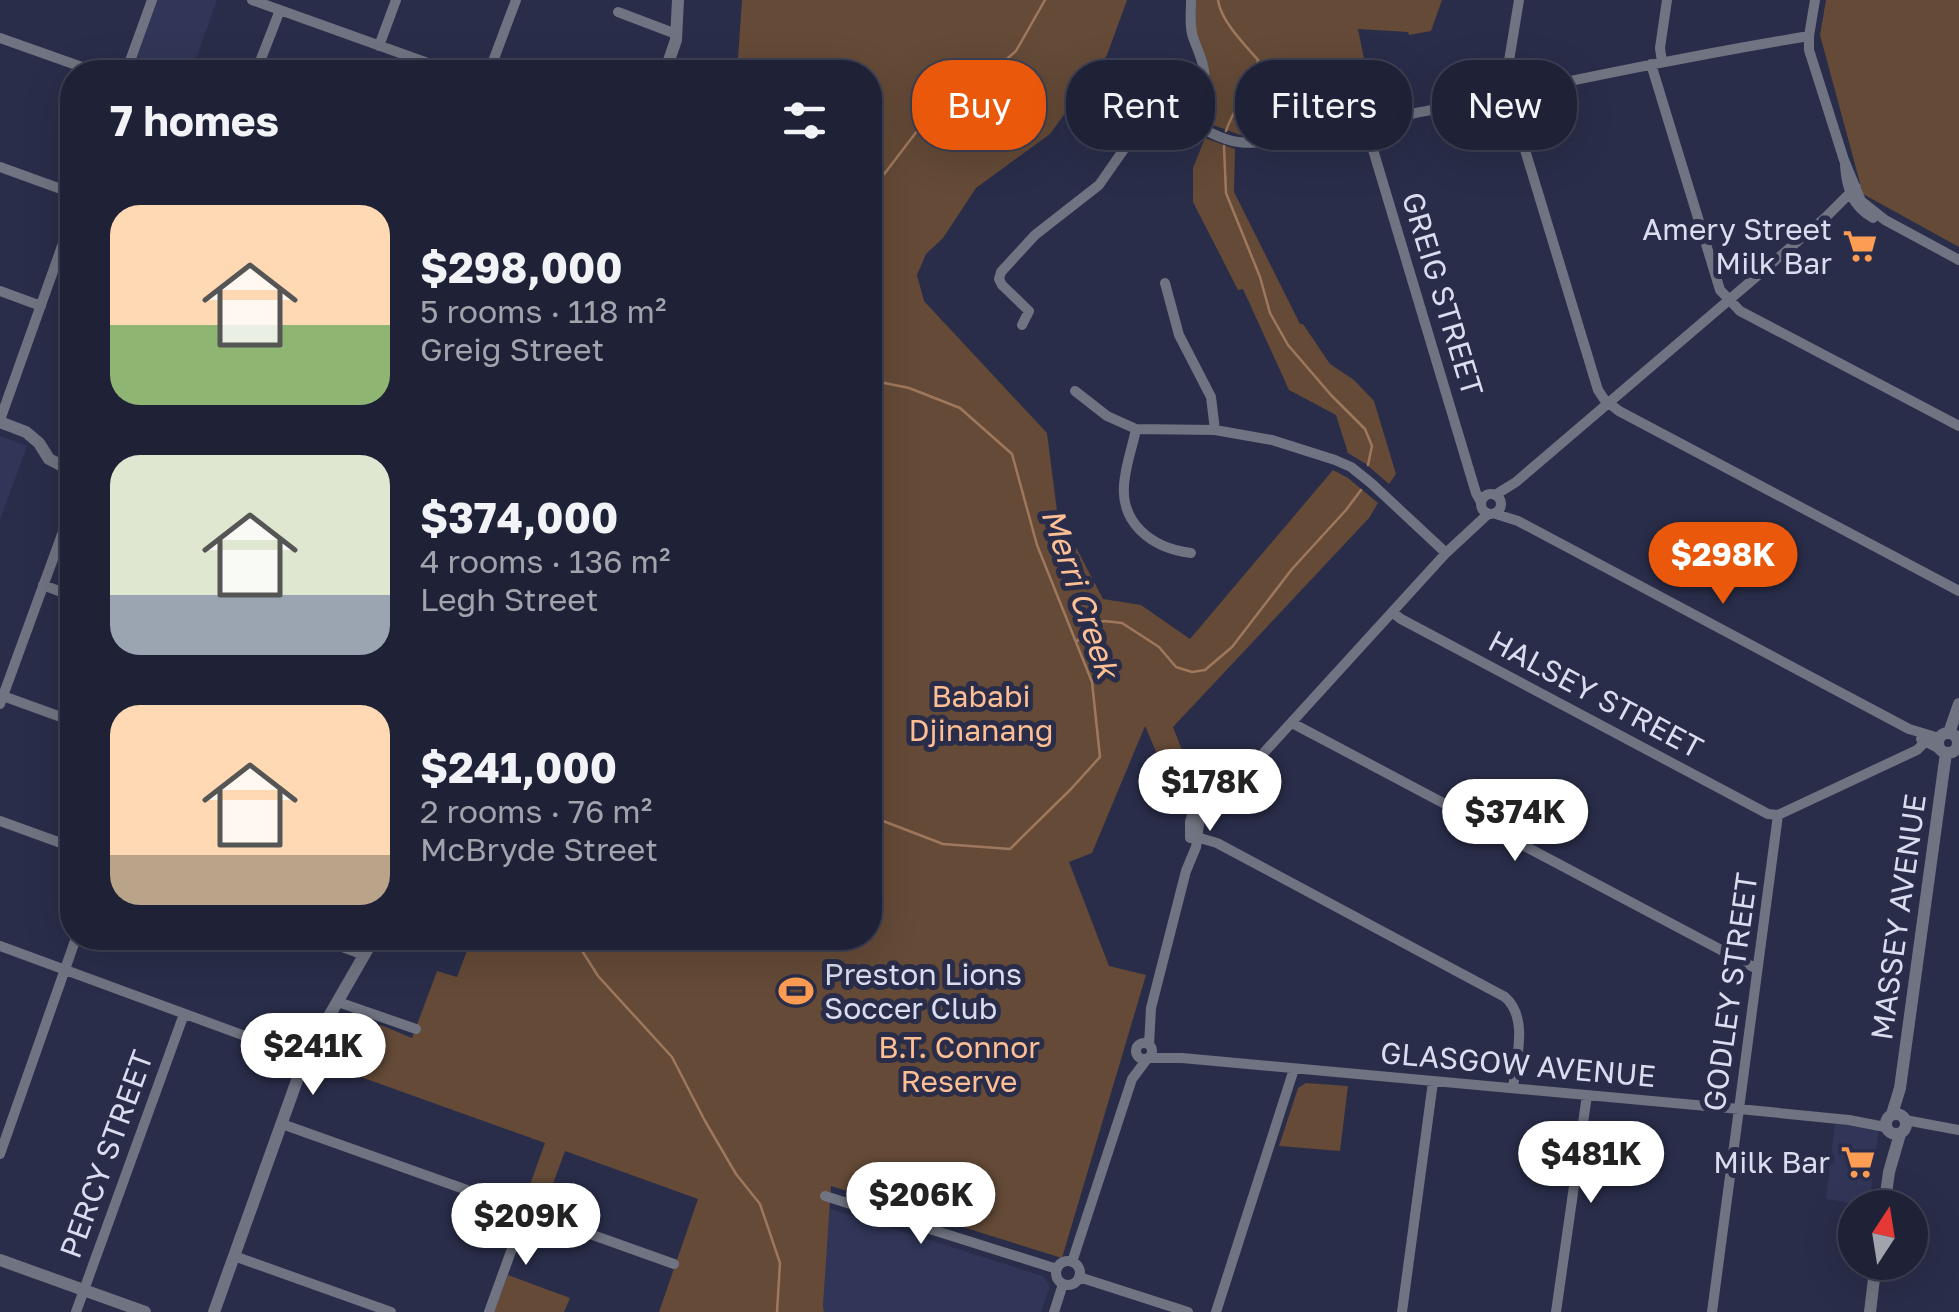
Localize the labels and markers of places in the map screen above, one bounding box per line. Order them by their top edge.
place label: Amery Street Milk Bar [1642,211,1832,281]
supermarket icon: Amery Street Milk Bar [1841,227,1879,265]
pin: $298K [1653,522,1793,607]
pin: $178K [1140,749,1280,834]
pin: $374K [1445,779,1585,864]
place label: Preston Lions Soccer Club [824,956,1022,1026]
sports icon: Preston Lions Soccer Club [777,972,815,1010]
pin: $241K [243,1013,383,1098]
pin: $481K [1521,1121,1661,1206]
supermarket icon: Milk Bar [1839,1143,1877,1181]
place label: Milk Bar [1713,1144,1830,1180]
pin: $206K [851,1162,991,1247]
pin: $209K [456,1183,596,1268]

